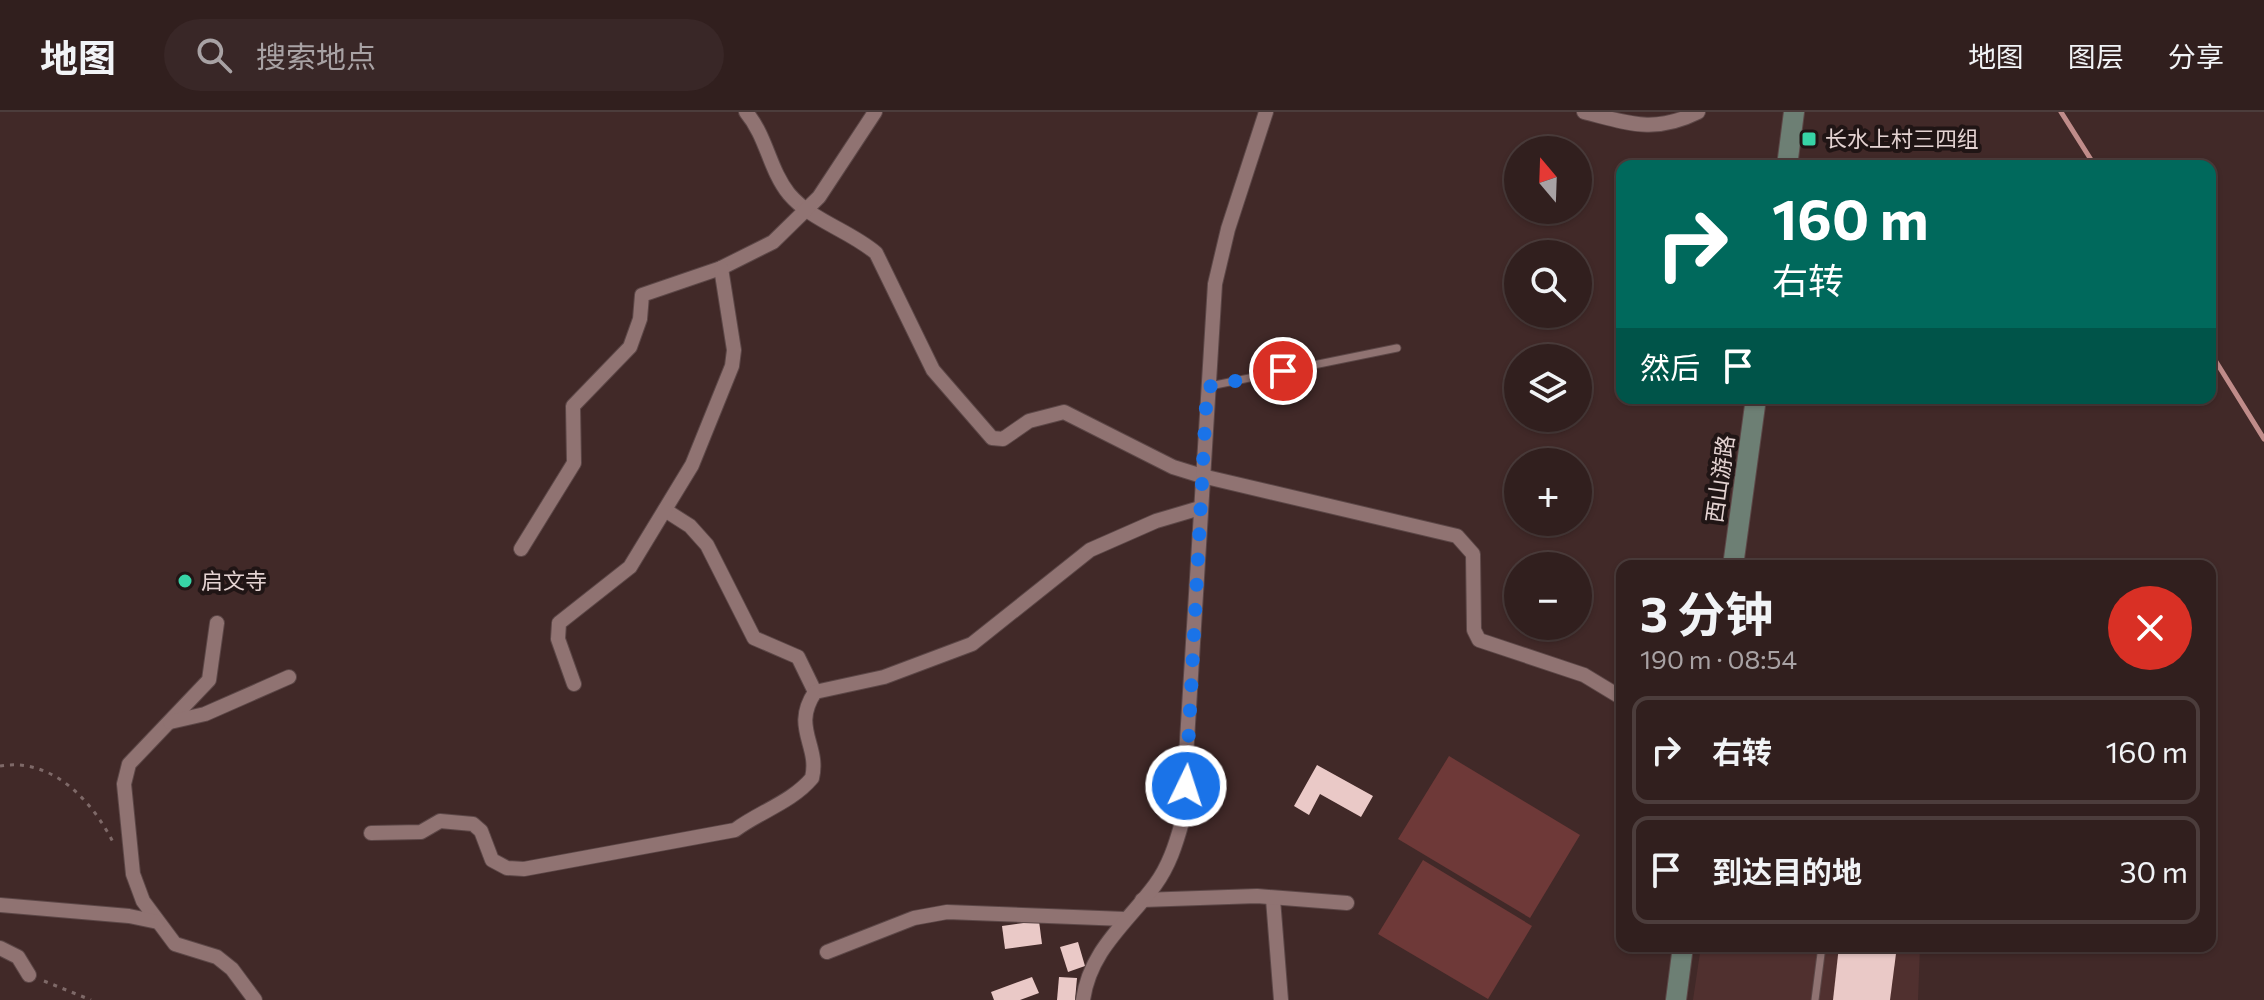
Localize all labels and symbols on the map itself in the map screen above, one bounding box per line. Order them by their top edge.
place label: 长水上村三四组 [1825,125,1979,152]
marker: 长水上村三四组 [1800,130,1818,148]
north arrow [1504,136,1592,224]
pin [1249,337,1317,405]
street label: 西山游路 [1700,433,1739,524]
place label: 启文寺 [201,567,267,594]
marker: 启文寺 [176,572,194,590]
position arrow [1144,744,1228,828]

